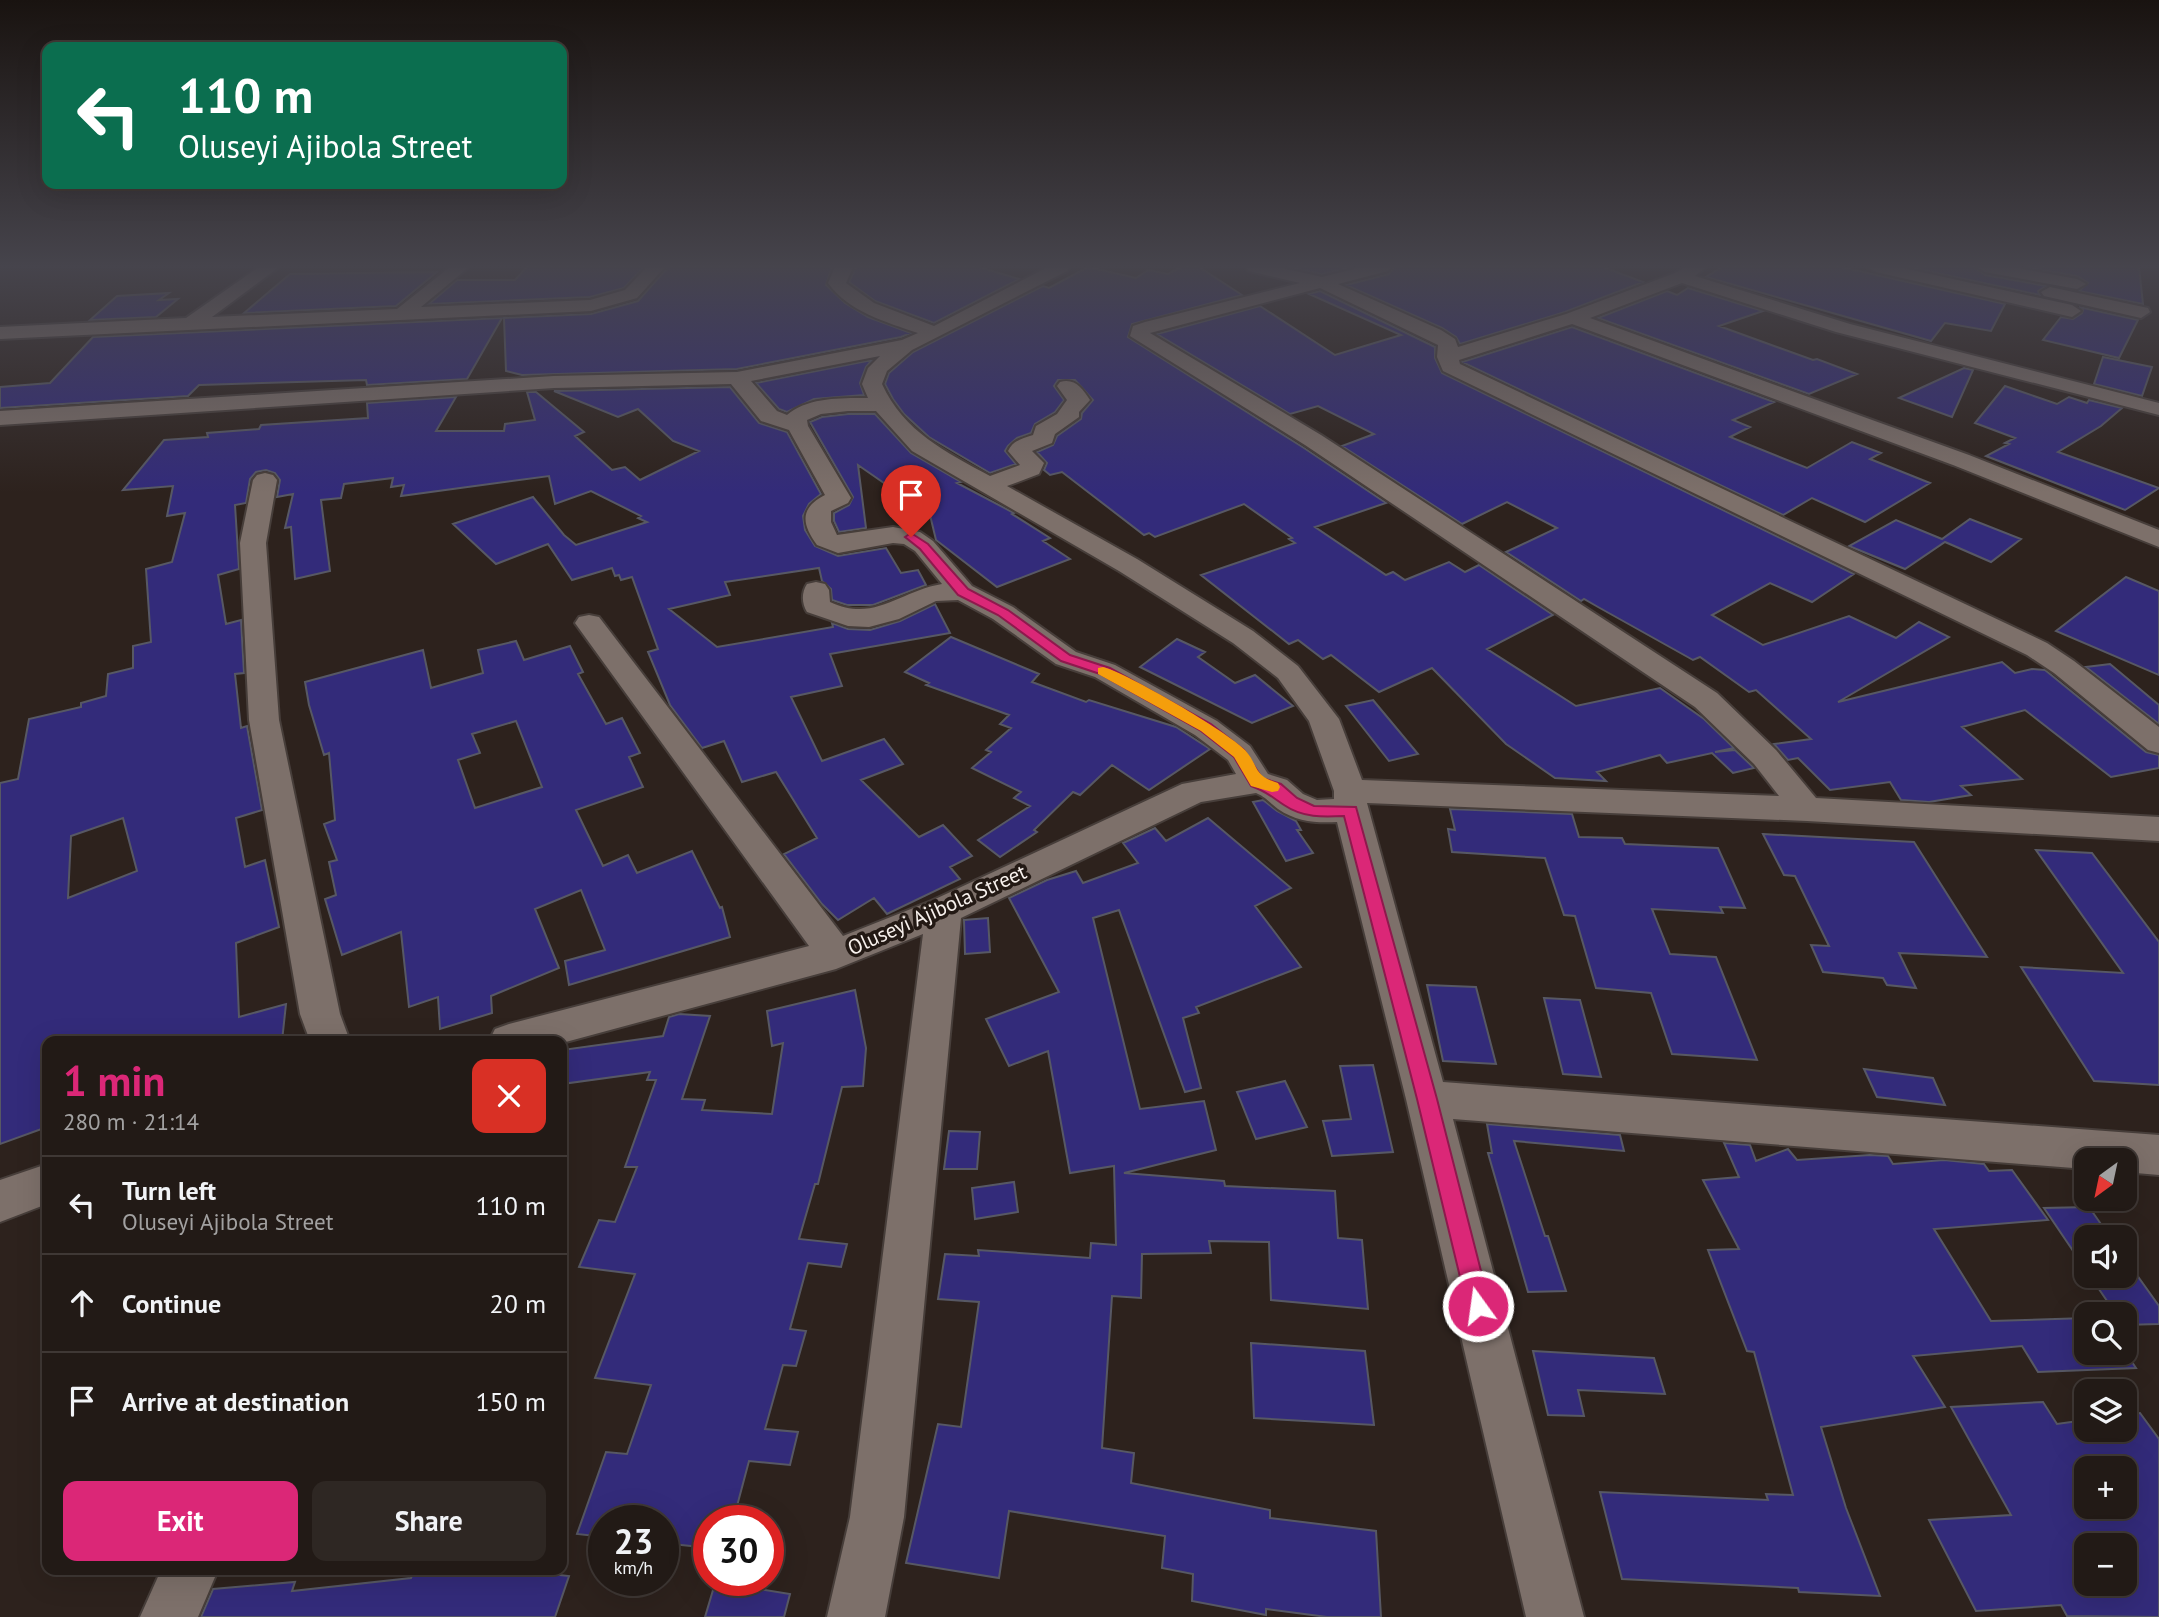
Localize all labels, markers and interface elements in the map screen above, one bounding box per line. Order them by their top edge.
text: 110 m [178,63,313,127]
icon: left [63,70,154,161]
text: Oluseyi Ajibola Street [178,125,472,167]
pin [881,465,941,537]
icon: arrive [892,476,930,514]
street label: Oluseyi Ajibola Street [843,858,1031,961]
text: 1 min [63,1053,165,1108]
button: close [472,1059,546,1133]
text: 280 m · 21:14 [63,1107,199,1136]
north arrow [2074,1148,2137,1211]
map controls [2074,1148,2137,1596]
text: Turn left [122,1174,216,1207]
icon: left [63,1186,101,1224]
text: 110 m [475,1189,546,1222]
text: Oluseyi Ajibola Street [122,1207,334,1236]
button: sound [2074,1225,2137,1288]
position arrow [1441,1269,1515,1343]
icon: ahead [63,1284,101,1322]
text: Continue [122,1287,221,1320]
text: 20 m [490,1287,546,1320]
button: search [2074,1302,2137,1365]
button: layers [2074,1379,2137,1442]
icon: arrive [63,1382,101,1420]
text: Arrive at destination [122,1385,349,1418]
text: 150 m [475,1385,546,1418]
button: + [2074,1456,2137,1519]
button: Exit [63,1481,298,1561]
button: Share [312,1481,546,1561]
speed limit sign: 30 [693,1505,784,1596]
text: 23 [614,1518,653,1564]
button: − [2074,1533,2137,1596]
text: km/h [614,1556,653,1579]

